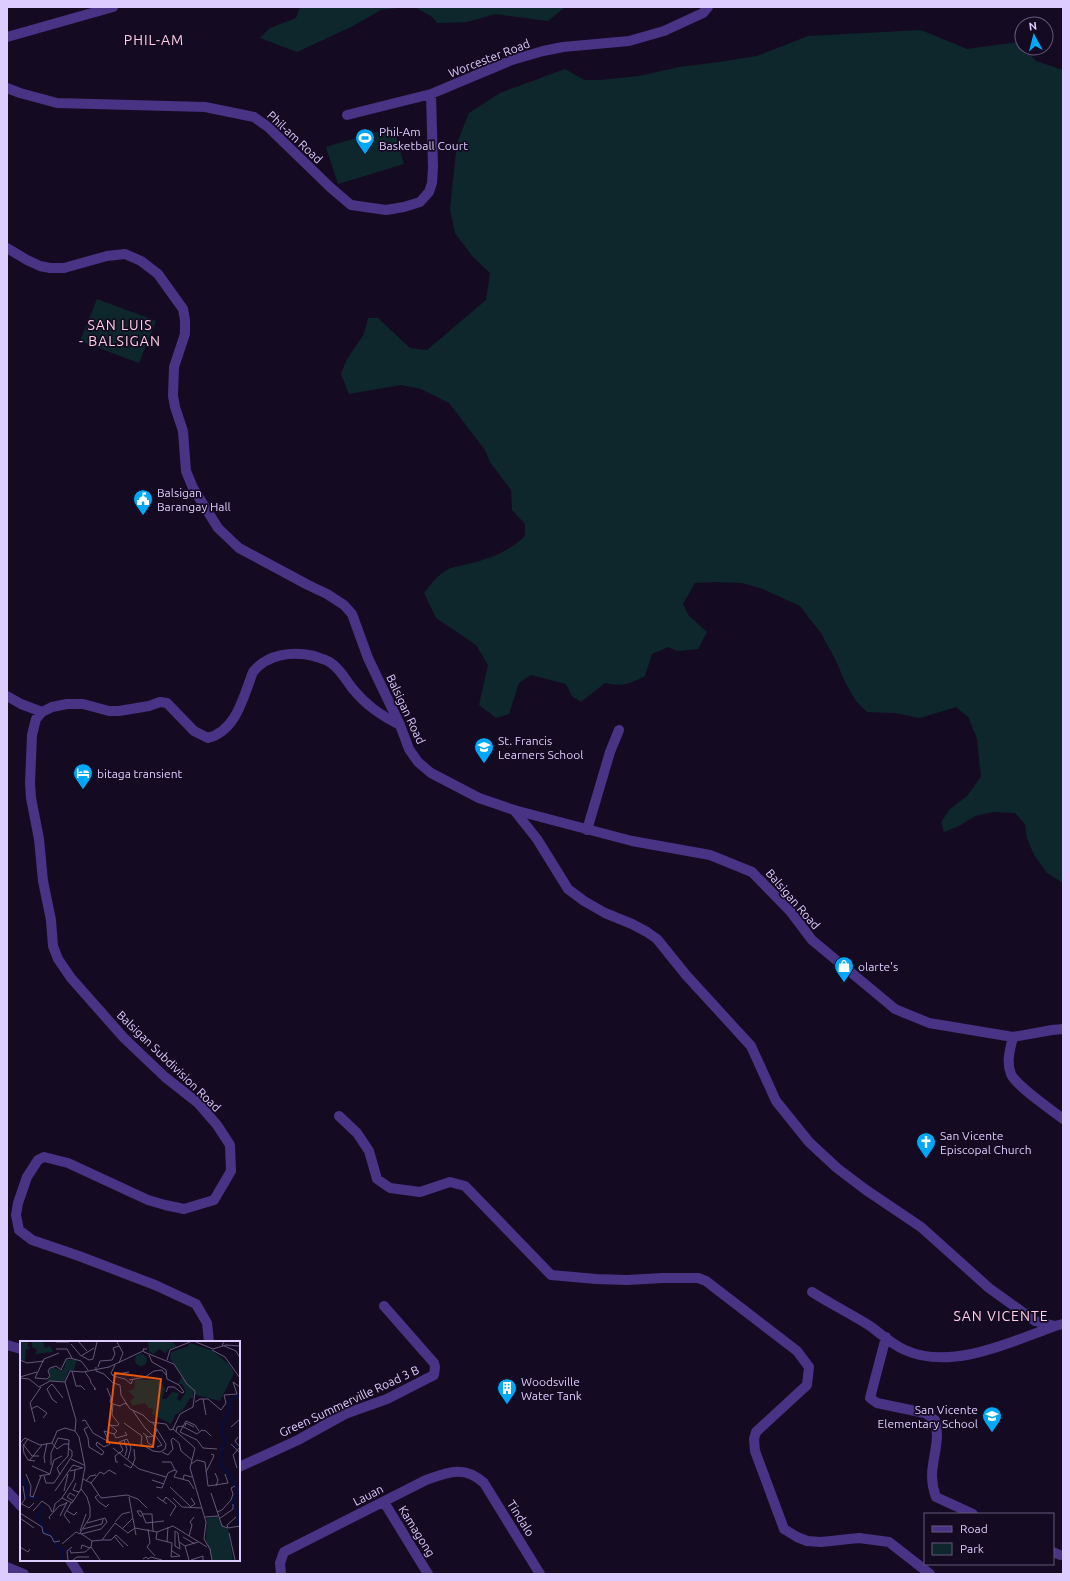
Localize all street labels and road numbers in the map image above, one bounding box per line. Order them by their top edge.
street label: Worcester Road [446,36,532,80]
street label: Phil-am Road [265,108,325,166]
street label: Balsigan Road [384,672,428,746]
street label: Balsigan Road [763,866,823,932]
street label: Balsigan Subdivision Road [114,1008,224,1114]
street label: Green Summerville Road 3 B [277,1363,421,1439]
street label: Lauan [351,1482,385,1508]
street label: Tindalo [505,1498,537,1538]
street label: Kamagong [396,1503,438,1559]

